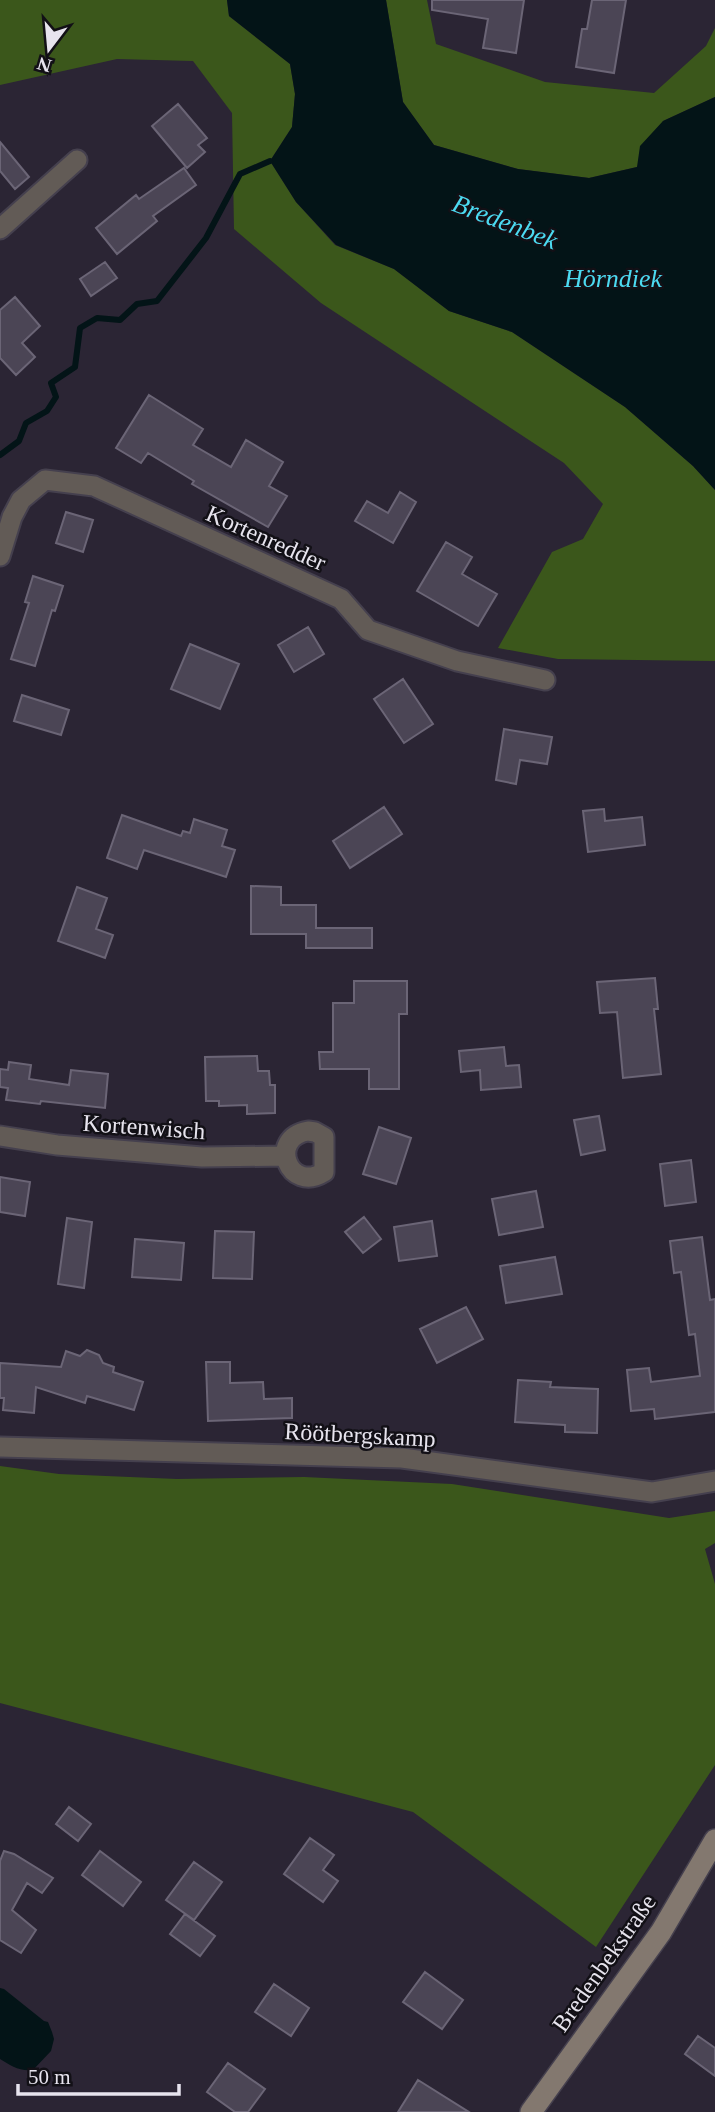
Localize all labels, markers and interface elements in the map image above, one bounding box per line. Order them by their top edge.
north arrow [14,14,84,84]
text: N [35,53,54,77]
water label: Bredenbek [448,189,562,255]
water label: Hörndiek [563,264,663,293]
street label: Kortenredder [202,500,330,576]
street label: Kortenwisch [82,1110,206,1144]
street label: Röötbergskamp [284,1418,436,1452]
street label: Bredenbekstraße [547,1889,661,2037]
scale bar [18,2052,178,2096]
text: 50 m [28,2065,71,2089]

